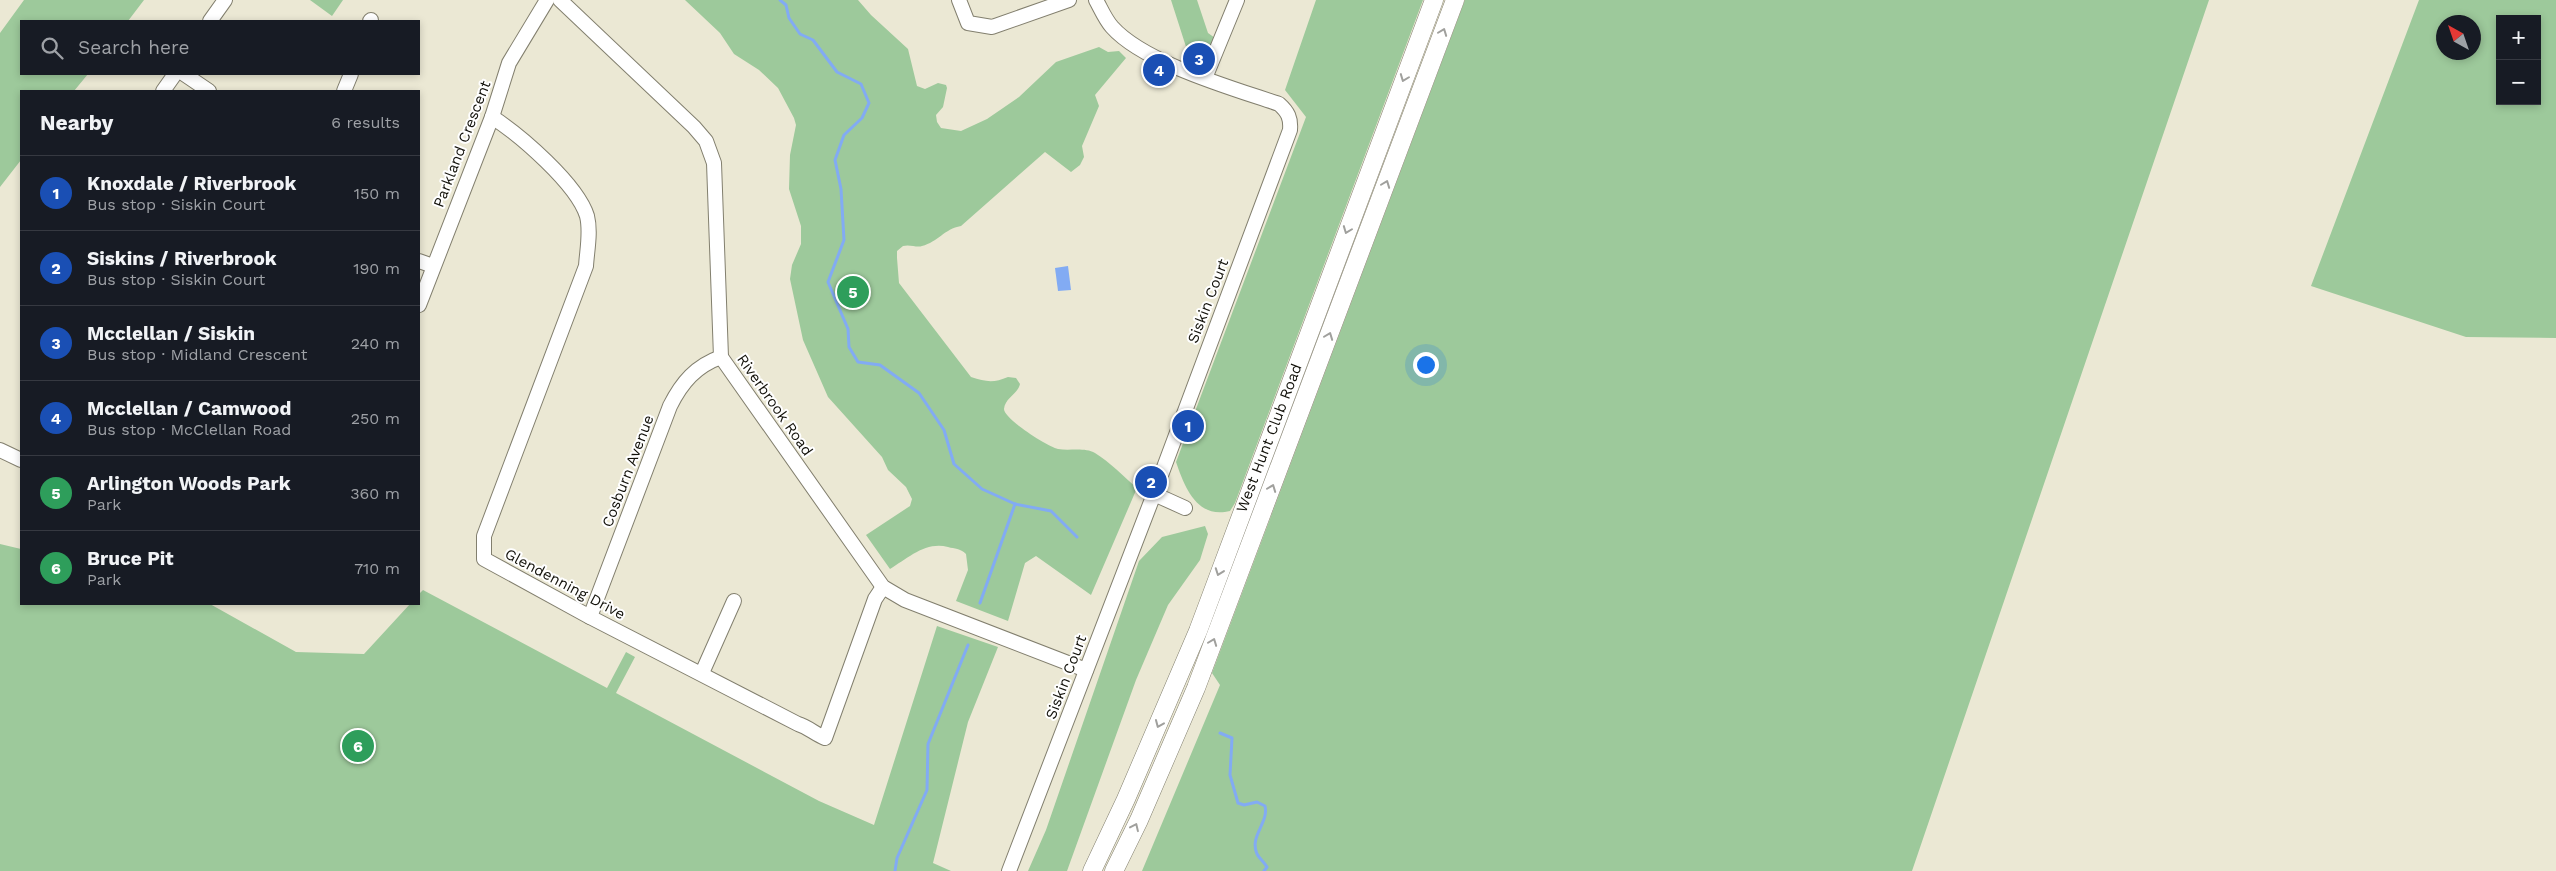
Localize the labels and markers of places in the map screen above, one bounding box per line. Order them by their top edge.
pin: 3 [1183,40,1215,78]
pin: 4 [1143,51,1175,89]
pin: 5 [837,273,869,311]
pin: 1 [1172,407,1204,445]
pin: 2 [1135,463,1167,501]
pin: 6 [342,727,374,765]

